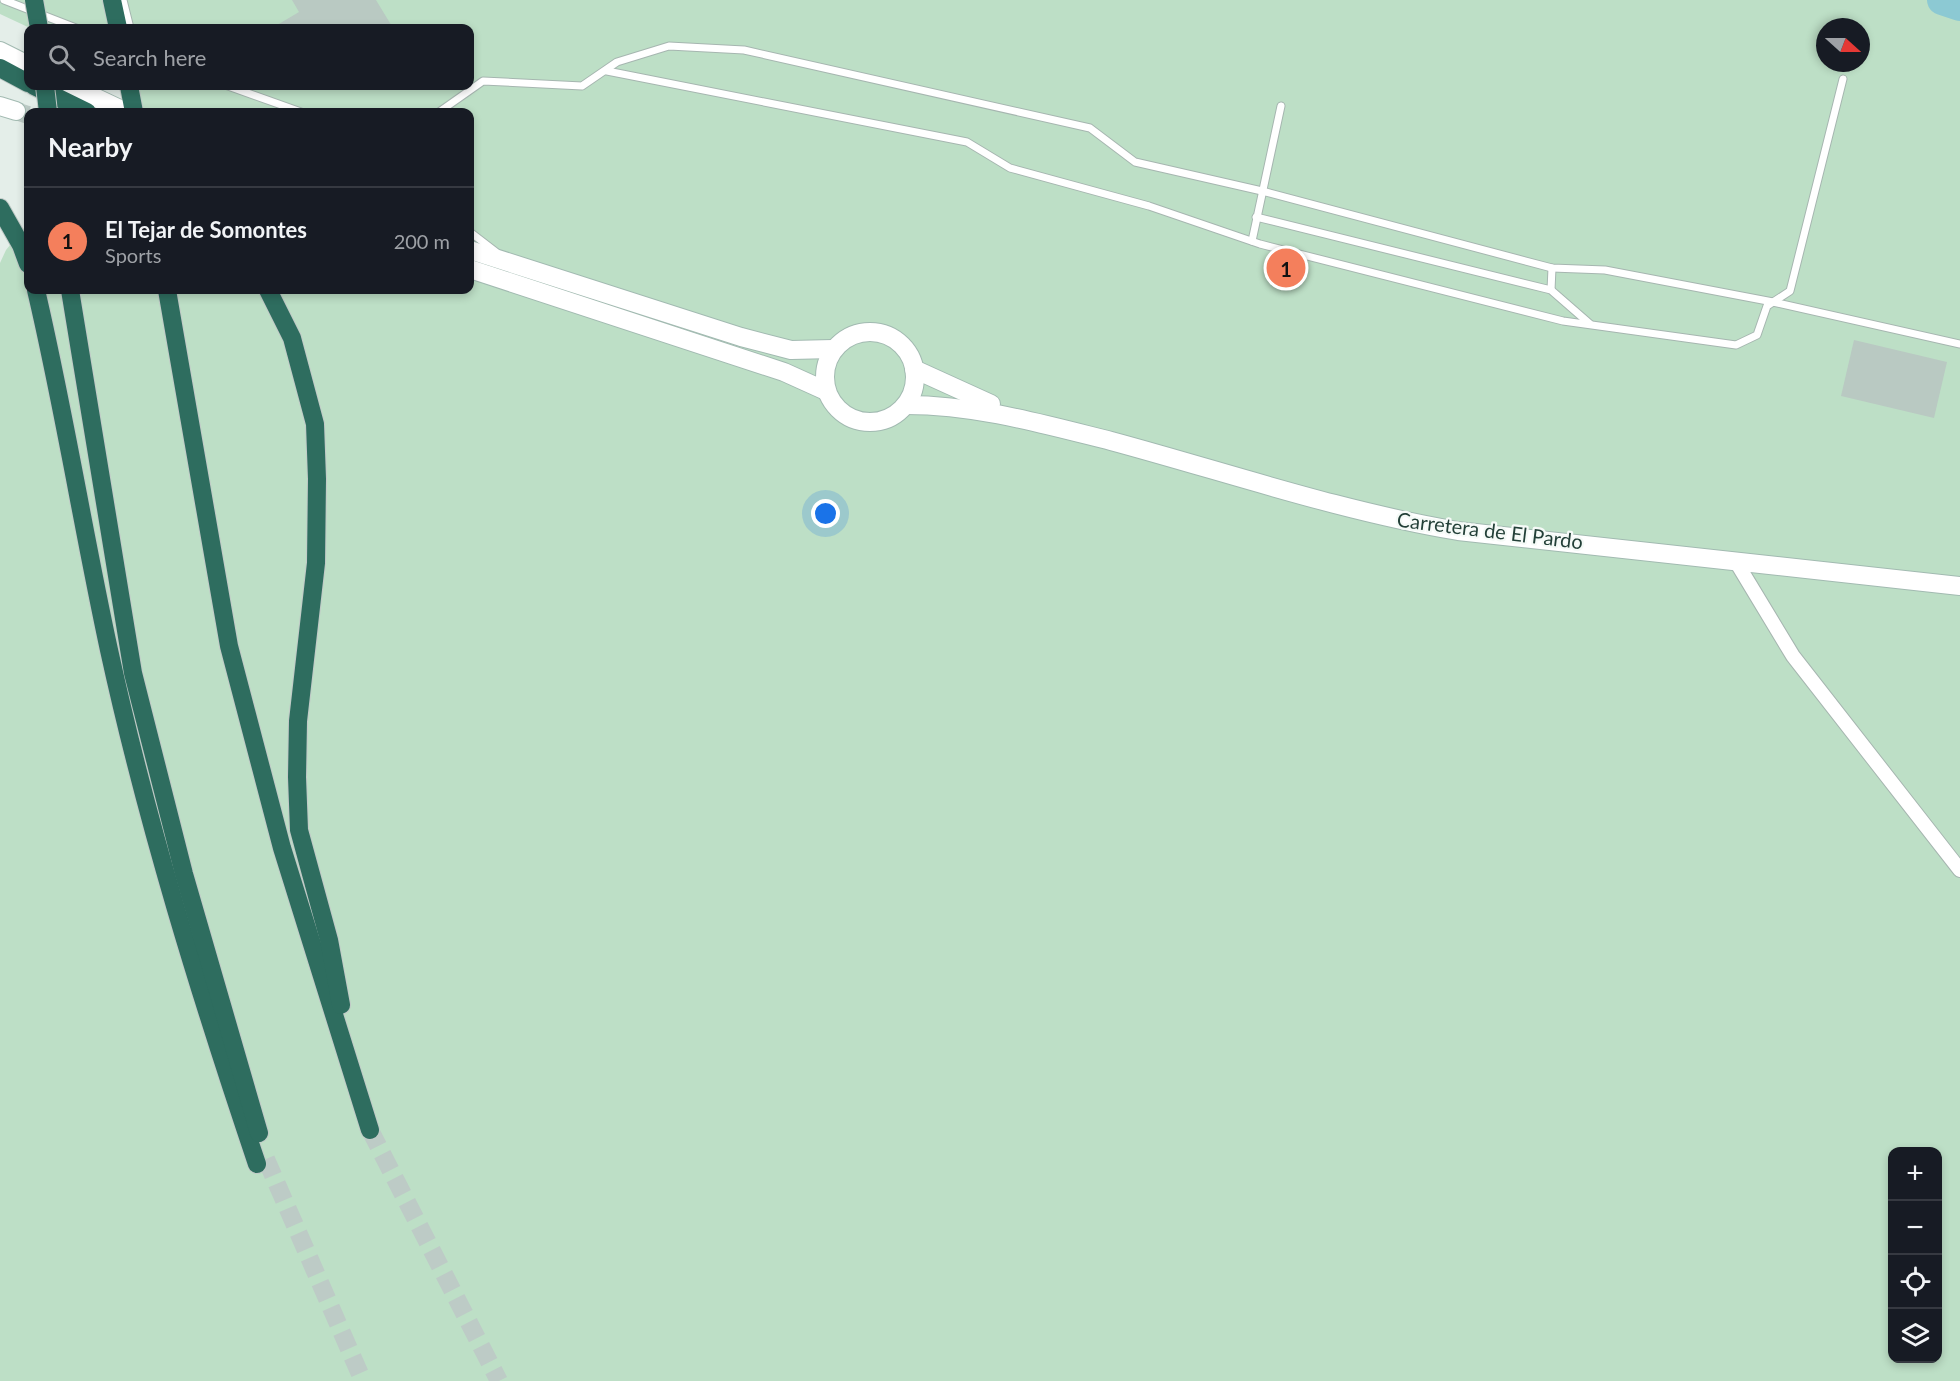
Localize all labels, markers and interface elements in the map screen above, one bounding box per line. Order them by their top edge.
north arrow [1816,18,1870,72]
search box [24,24,474,90]
icon: search [45,41,78,74]
text: Search here [93,44,206,71]
text: Nearby [48,131,133,163]
text: El Tejar de Somontes [105,216,307,243]
text: 1 [62,229,73,253]
text: 200 m [394,229,450,253]
text: Sports [105,243,161,267]
pin: 1 [1266,246,1306,290]
your location [811,499,840,528]
street label: Carretera de El Pardo [1396,507,1584,553]
map controls [1888,1147,1942,1363]
button: + [1888,1147,1942,1201]
button: − [1888,1201,1942,1255]
button: locate [1888,1255,1942,1309]
button: layers [1888,1309,1942,1363]

